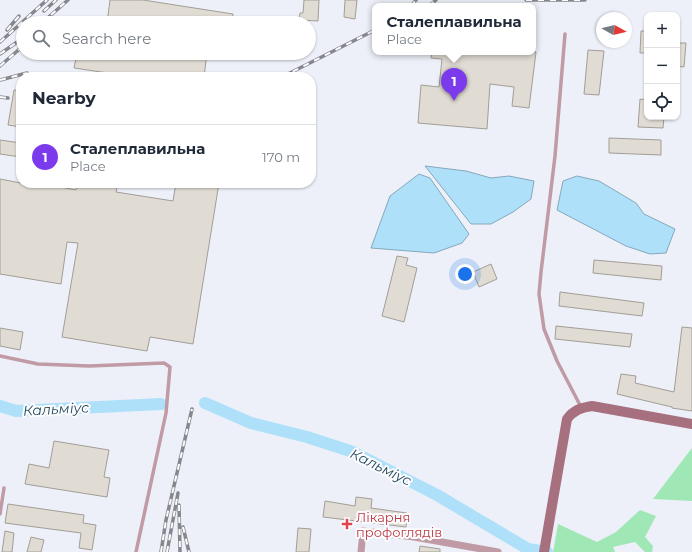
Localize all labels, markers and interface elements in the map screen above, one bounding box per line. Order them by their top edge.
popup [372,3,536,55]
text: Сталеплавильна [386,12,522,31]
north arrow [596,12,632,48]
map controls [644,12,680,120]
button: + [644,12,680,48]
search box [16,16,316,60]
icon: search [30,27,52,49]
text: Search here [62,29,151,48]
text: Place [386,31,422,47]
button: − [644,48,680,84]
pin: 1 [441,68,467,101]
button: locate [644,84,680,120]
text: Nearby [32,88,96,108]
text: Сталеплавильна [70,139,205,158]
text: 1 [42,149,48,165]
text: 170 m [262,149,300,165]
text: Place [70,158,106,174]
your location [455,264,475,284]
water label: Кальміус [22,398,90,420]
water label: Кальміус [347,444,415,490]
place label: Лікарня профоглядів [356,509,442,540]
marker: Лікарня профоглядів [341,518,353,530]

